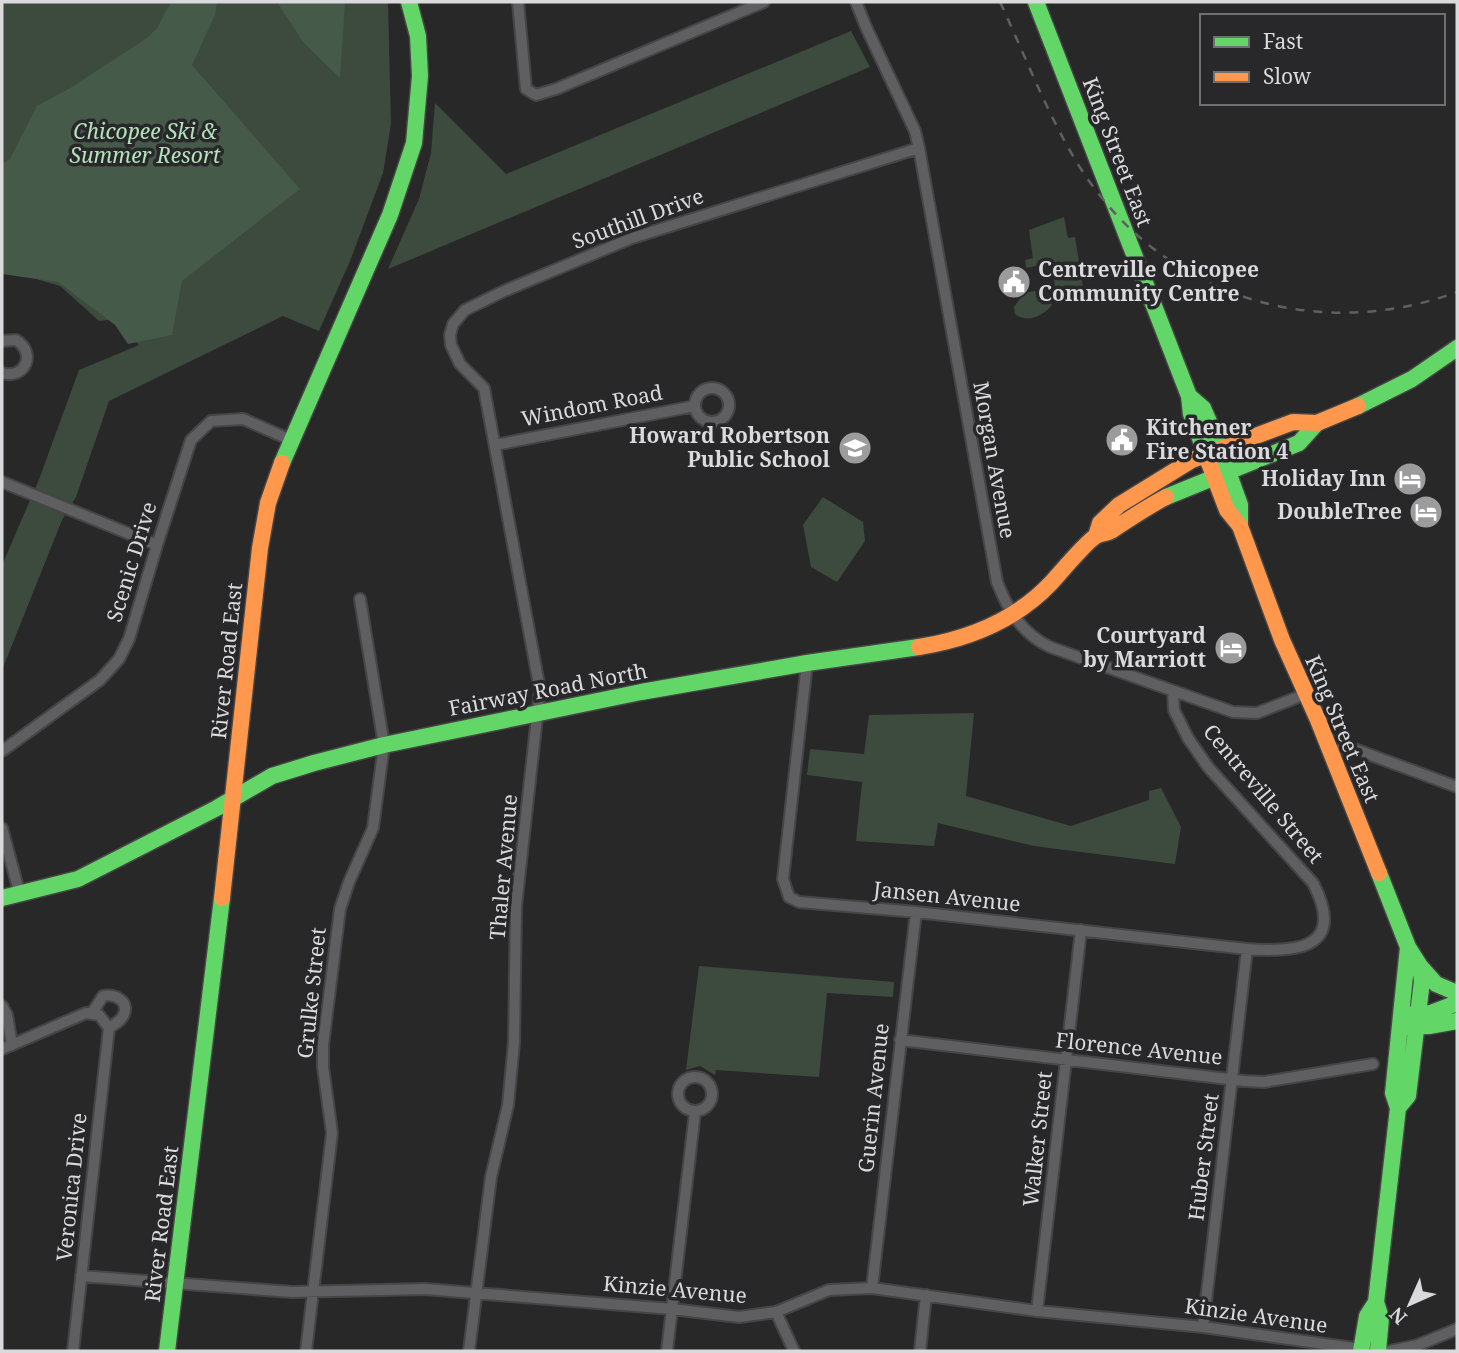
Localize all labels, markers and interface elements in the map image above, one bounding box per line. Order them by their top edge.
legend [1200,14,1445,105]
text: Fast [1263,27,1303,55]
text: Slow [1263,62,1312,90]
street label: King Street East [1077,73,1159,230]
park label: Chicopee Ski & Summer Resort [70,117,221,169]
street label: Southill Drive [568,181,707,255]
place label: Centreville Chicopee Community Centre [1038,255,1259,307]
public building icon: Centreville Chicopee Community Centre [995,263,1033,301]
street label: Windom Road [519,378,665,432]
street label: Morgan Avenue [967,379,1023,540]
place label: Kitchener Fire Station 4 [1146,413,1288,465]
place label: Howard Robertson Public School [629,421,831,473]
public building icon: Kitchener Fire Station 4 [1103,421,1141,459]
school or university icon: Howard Robertson Public School [836,429,874,467]
hotel icon: Holiday Inn [1391,460,1429,498]
place label: Holiday Inn [1261,464,1386,492]
hotel icon: DoubleTree [1407,493,1445,531]
place label: DoubleTree [1277,497,1402,525]
street label: Scenic Drive [99,498,163,625]
street label: River Road East [204,581,248,740]
place label: Courtyard by Marriott [1083,621,1206,673]
hotel icon: Courtyard by Marriott [1212,629,1250,667]
street label: King Street East [1299,651,1387,807]
street label: Fairway Road North [446,656,649,722]
street label: Centreville Street [1197,718,1330,869]
street label: Thaler Avenue [483,793,523,941]
street label: Jansen Avenue [871,874,1022,918]
street label: Grulke Street [290,926,332,1060]
street label: Guerin Avenue [851,1022,895,1174]
street label: Florence Avenue [1054,1025,1224,1071]
street label: Walker Street [1016,1070,1058,1208]
street label: Huber Street [1181,1092,1225,1222]
street label: Veronica Drive [49,1111,93,1263]
street label: River Road East [138,1144,184,1304]
street label: Kinzie Avenue [602,1269,748,1309]
north arrow [1375,1269,1445,1339]
street label: Kinzie Avenue [1183,1291,1329,1339]
text: N [1383,1302,1412,1331]

